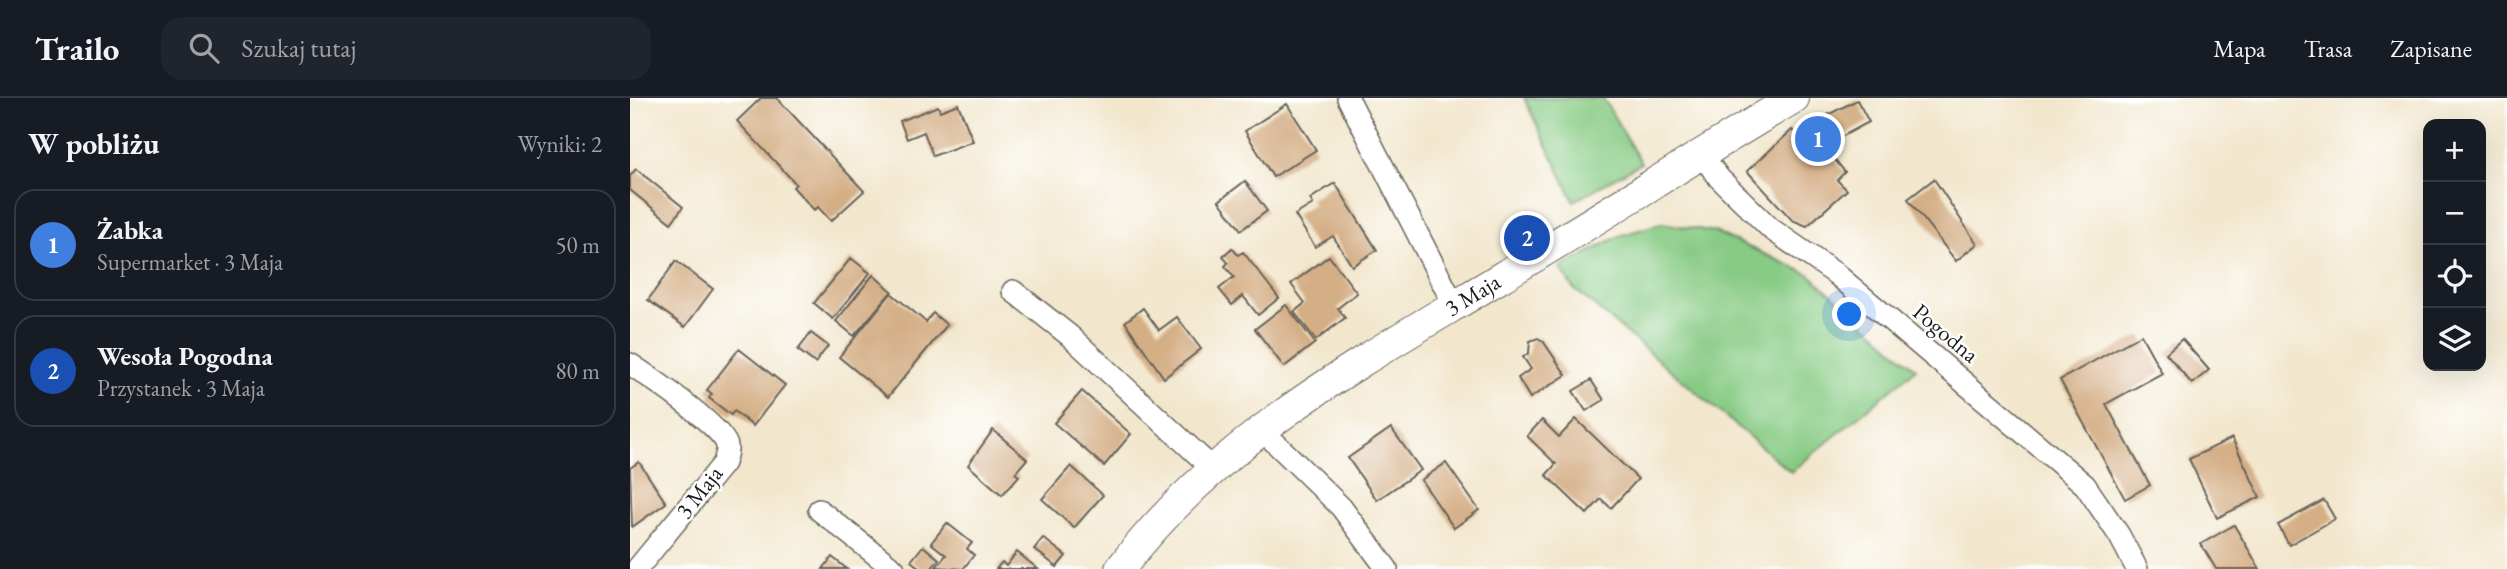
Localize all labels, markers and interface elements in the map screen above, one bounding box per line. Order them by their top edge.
search box [161,17,651,80]
text: Trailo [35,27,119,70]
icon: search [185,29,223,67]
text: Szukaj tutaj [241,31,356,65]
text: Mapa [2213,33,2266,64]
text: Trasa [2304,33,2352,64]
text: Zapisane [2390,33,2472,64]
pin: 1 [1795,113,1841,165]
map controls [2423,119,2486,371]
button: + [2423,119,2486,182]
text: W pobliżu [28,124,159,163]
text: Wyniki: 2 [518,129,602,159]
button: − [2423,182,2486,245]
pin: 2 [1504,212,1550,264]
text: Żabka [97,213,163,247]
text: 1 [47,230,59,260]
text: 50 m [555,230,600,260]
button: locate [2423,245,2486,308]
text: Supermarket · 3 Maja [97,247,283,277]
street label: 3 Maja [1439,266,1506,323]
your location [1832,297,1866,331]
street label: Pogodna [1907,297,1986,370]
button: layers [2423,308,2486,371]
text: Wesoła Pogodna [97,339,273,373]
text: 2 [47,356,59,386]
text: 80 m [555,356,600,386]
text: Przystanek · 3 Maja [97,373,265,403]
street label: 3 Maja [669,459,730,525]

